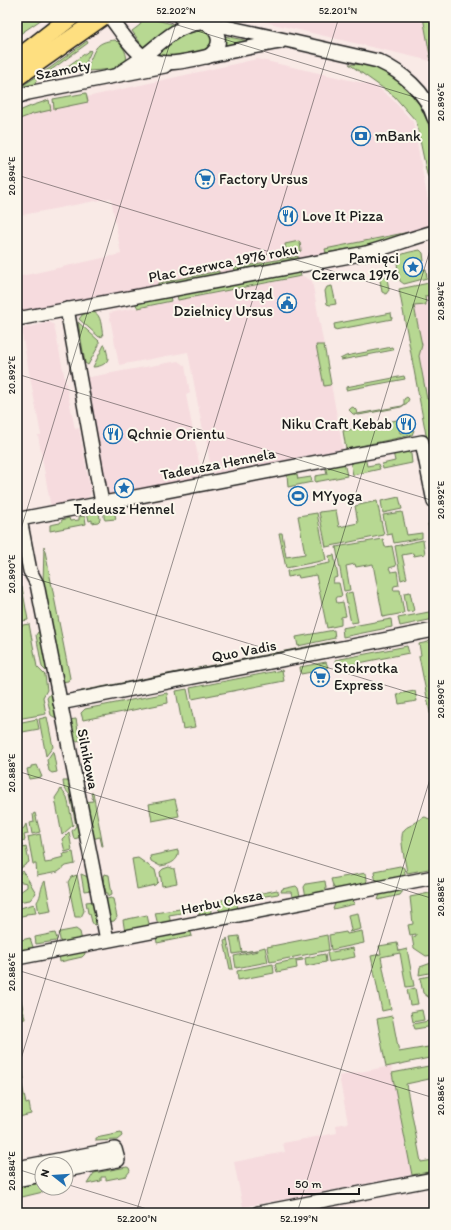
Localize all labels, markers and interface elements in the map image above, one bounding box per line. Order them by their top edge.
text: 52.202°N [156,4,196,17]
text: 52.201°N [319,4,358,17]
street label: Szamoty [34,56,92,84]
text: 20.896°E [434,82,447,121]
bank icon: mBank [350,125,372,147]
place label: mBank [375,127,421,145]
text: 20.894°E [5,156,18,196]
supermarket icon: Factory Ursus [194,168,216,190]
place label: Factory Ursus [219,170,308,188]
restaurant icon: Love It Pizza [277,205,299,227]
place label: Love It Pizza [302,207,384,225]
street label: Plac Czerwca 1976 roku [147,240,299,286]
place label: Pamięci Czerwca 1976 [311,249,399,284]
place icon: Pamięci Czerwca 1976 [402,256,424,278]
text: 20.894°E [434,281,447,321]
place label: Urząd Dzielnicy Ursus [174,285,273,320]
public building icon: Urząd Dzielnicy Ursus [276,292,298,314]
text: 20.892°E [5,355,18,394]
restaurant icon: Niku Craft Kebab [395,413,417,435]
place label: Niku Craft Kebab [281,415,392,433]
restaurant icon: Qchnie Orientu [102,423,124,445]
place label: Qchnie Orientu [127,425,225,443]
street label: Tadeusza Hennela [159,444,277,484]
place icon: Tadeusz Hennel [113,477,135,499]
text: 20.892°E [434,480,447,519]
sports icon: MYyoga [287,485,309,507]
place label: MYyoga [312,487,363,505]
place label: Tadeusz Hennel [74,500,175,518]
text: 20.890°E [5,554,18,594]
street label: Quo Vadis [210,636,278,666]
place label: Stokrotka Express [334,659,398,694]
supermarket icon: Stokrotka Express [309,666,331,688]
text: 20.890°E [434,679,447,719]
street label: Silnikowa [73,727,103,791]
text: 20.888°E [5,753,18,792]
text: 20.888°E [434,877,447,916]
street label: Herbu Oksza [180,885,265,919]
text: 20.886°E [5,952,18,991]
text: 20.886°E [434,1076,447,1115]
text: 20.884°E [5,1151,18,1191]
north arrow [34,1156,74,1196]
text: N [38,1168,52,1179]
scale bar [289,1170,359,1196]
text: 50 m [295,1177,321,1191]
text: 52.200°N [117,1212,157,1225]
text: 52.199°N [280,1212,318,1225]

